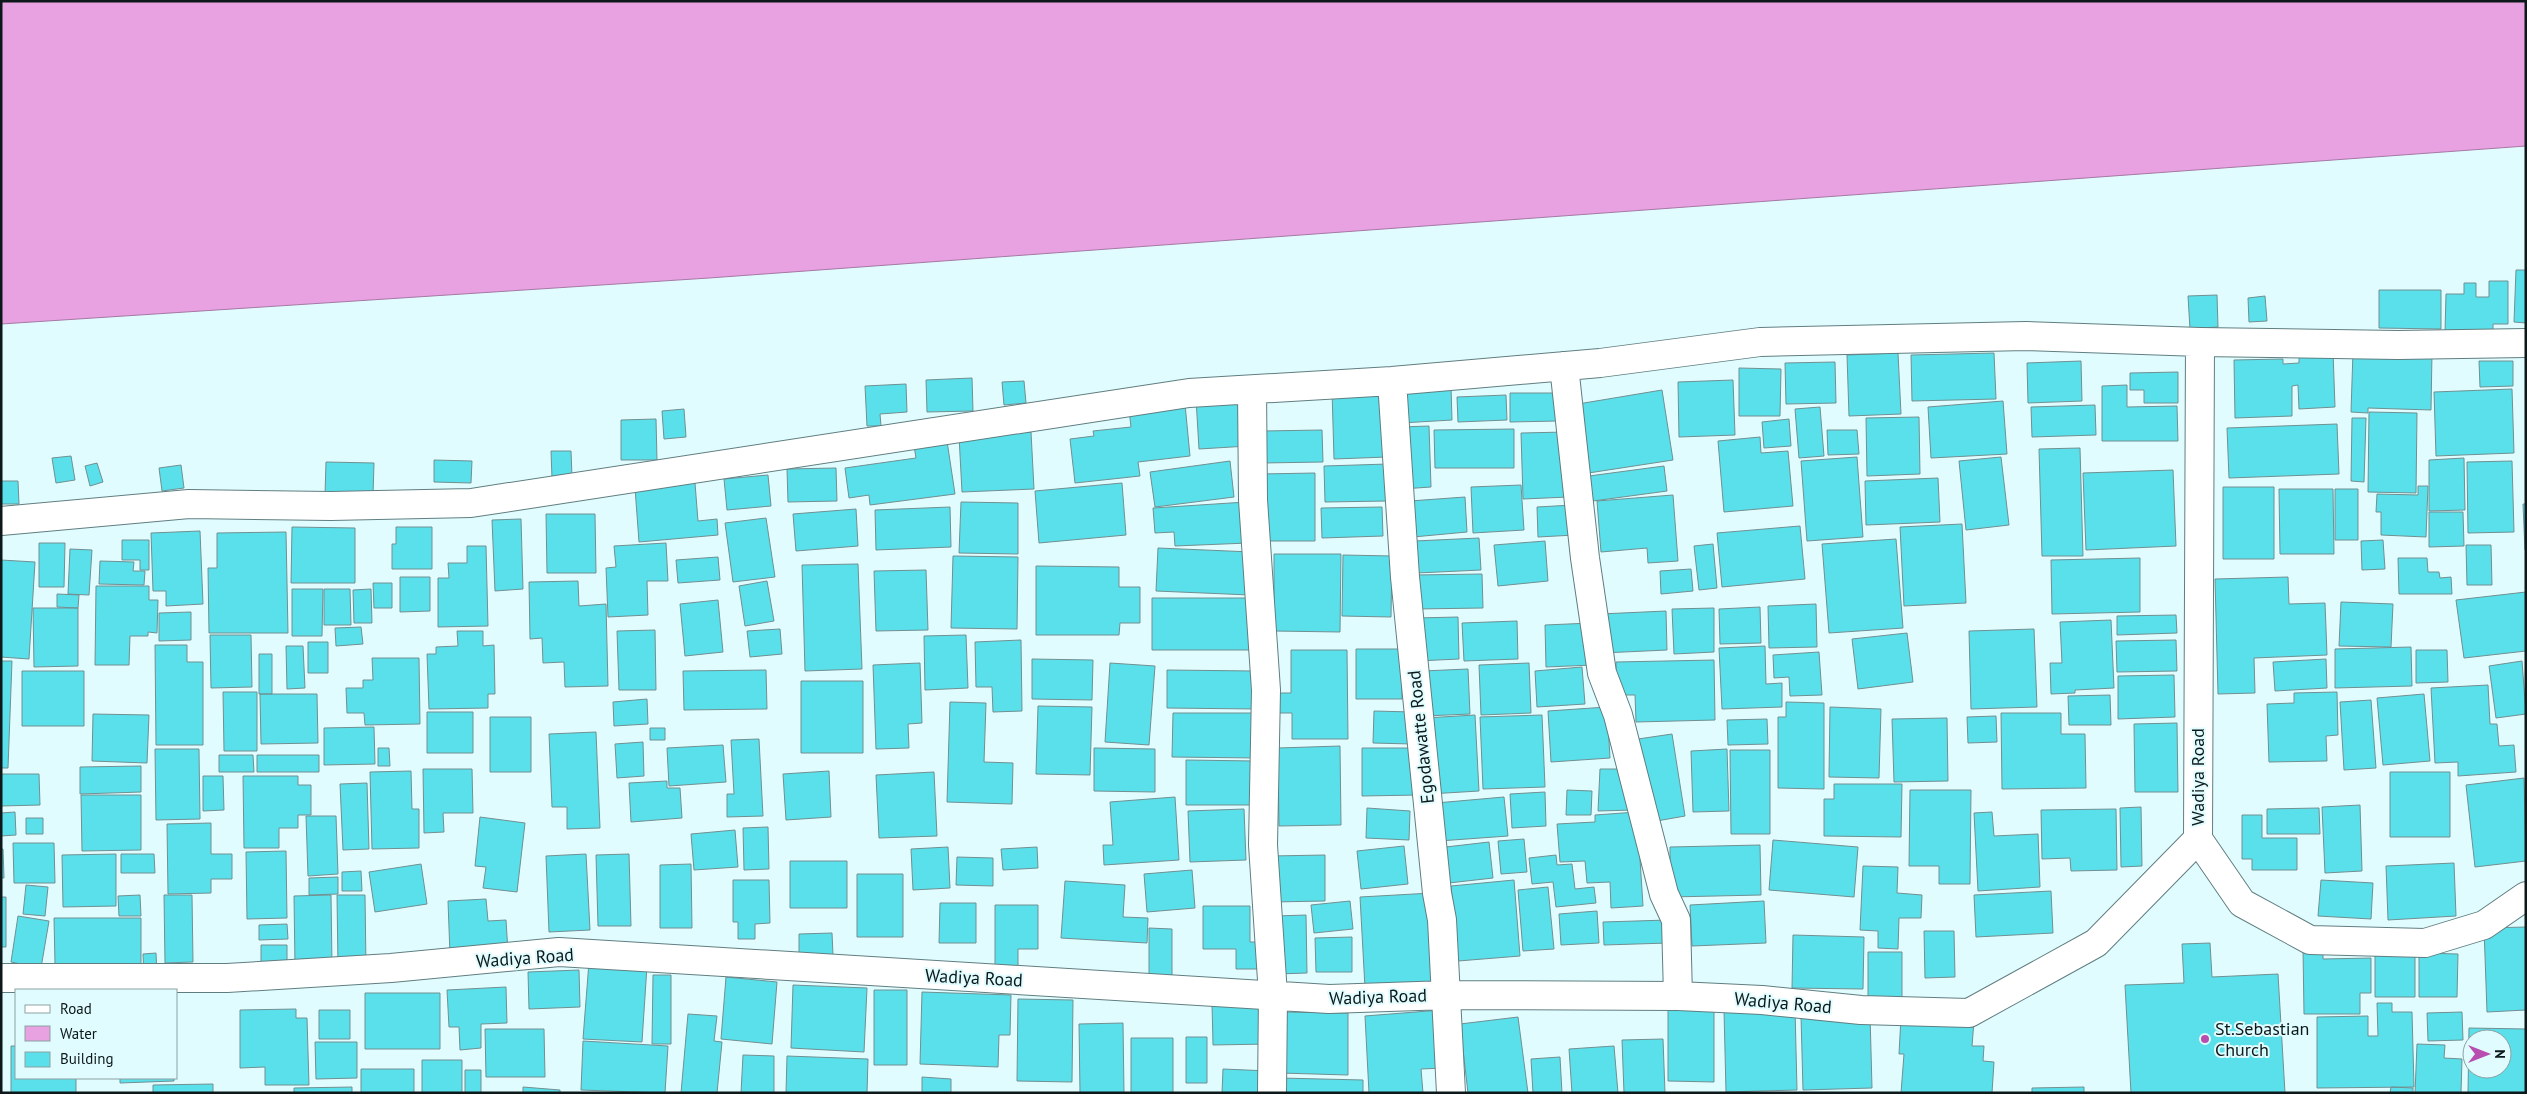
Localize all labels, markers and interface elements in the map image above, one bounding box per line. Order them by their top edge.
street label: Egodawatte Road [1402,669,1439,805]
street label: Wadiya Road [2186,728,2209,826]
street label: Wadiya Road [475,943,575,972]
street label: Wadiya Road [925,963,1023,992]
street label: Wadiya Road [1329,983,1427,1010]
street label: Wadiya Road [1733,987,1833,1018]
legend [15,989,178,1079]
text: Road [60,999,92,1018]
place label: St.Sebastian Church [2215,1017,2309,1061]
text: Water [60,1024,97,1043]
north arrow [2462,1029,2512,1079]
marker: St.Sebastian Church [2199,1033,2211,1045]
text: Building [60,1049,114,1068]
text: N [2491,1049,2509,1059]

